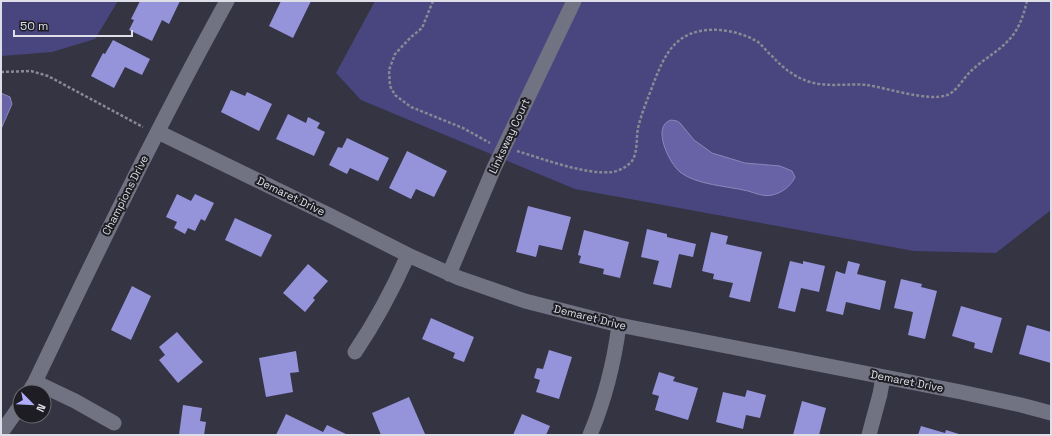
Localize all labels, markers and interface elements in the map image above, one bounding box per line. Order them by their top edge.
scale bar [14,12,132,38]
text: 50 m [20,18,48,34]
street label: Linksway Court [485,96,533,176]
street label: Champions Drive [99,153,151,237]
street label: Demaret Drive [255,173,327,219]
street label: Demaret Drive [552,301,628,333]
street label: Demaret Drive [869,367,945,395]
north arrow [12,384,52,424]
text: N [33,402,49,414]

